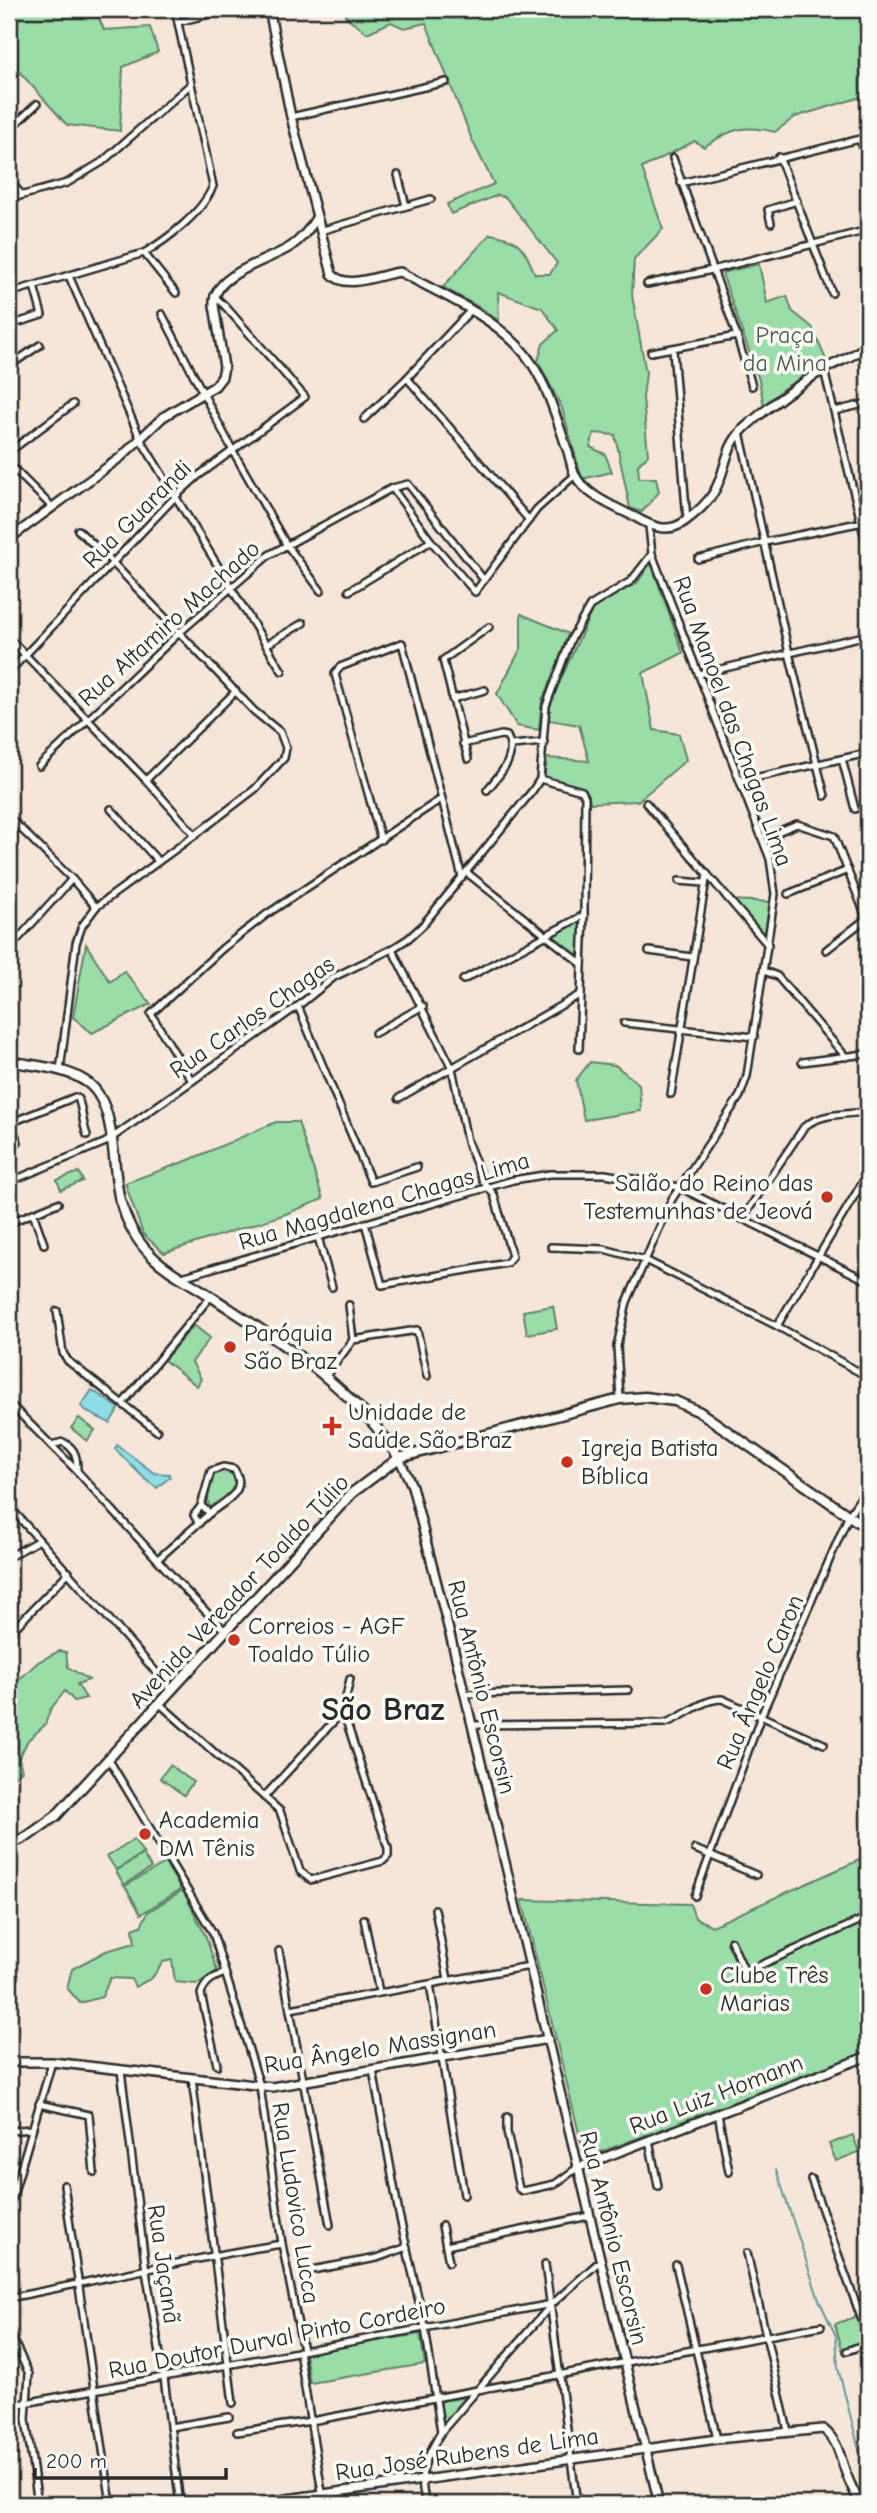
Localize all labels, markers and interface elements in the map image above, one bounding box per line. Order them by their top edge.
park label: Praça da Mina [743,321,827,377]
street label: Rua Guarandi [77,454,197,574]
street label: Rua Altamiro Machado [72,534,266,712]
street label: Rua Manoel das Chagas Lima [667,572,799,870]
street label: Rua Carlos Chagas [164,950,340,1084]
street label: Rua Magdalena Chagas Lima [235,1146,533,1256]
place label: Salão do Reino das Testemunhas de Jeová [583,1169,813,1225]
marker: Salão do Reino das Testemunhas de Jeová [819,1189,835,1205]
place label: Paróquia São Braz [244,1319,338,1375]
marker: Paróquia São Braz [222,1339,238,1355]
place label: Unidade de Saúde São Braz [348,1398,512,1454]
marker: Unidade de Saúde São Braz [322,1416,342,1436]
place label: Igreja Batista Bíblica [581,1434,718,1490]
marker: Igreja Batista Bíblica [559,1454,575,1470]
street label: Avenida Vereador Toaldo Túlio [123,1468,355,1714]
street label: Rua Antônio Escorsin [442,1577,522,1797]
street label: Rua Ângelo Caron [711,1590,809,1774]
place label: Correios - AGF Toaldo Túlio [248,1612,405,1668]
marker: Correios - AGF Toaldo Túlio [226,1632,242,1648]
district label: São Braz [321,1691,445,1728]
place label: Academia DM Tênis [159,1806,259,1862]
marker: Academia DM Tênis [137,1826,153,1842]
place label: Clube Três Marias [720,1961,828,2017]
marker: Clube Três Marias [698,1981,714,1997]
street label: Rua Ângelo Massignan [262,2015,498,2079]
street label: Rua Luiz Homann [625,2048,807,2140]
street label: Rua Ludovico Lucca [266,2100,326,2306]
street label: Rua Antônio Escorsin [574,2128,654,2348]
street label: Rua Jaçanã [142,2203,186,2325]
street label: Rua Doutor Durval Pinto Cordeiro [106,2292,448,2384]
street label: Rua José Rubens de Lima [334,2422,600,2486]
scale bar [35,2436,226,2480]
text: 200 m [46,2449,107,2473]

